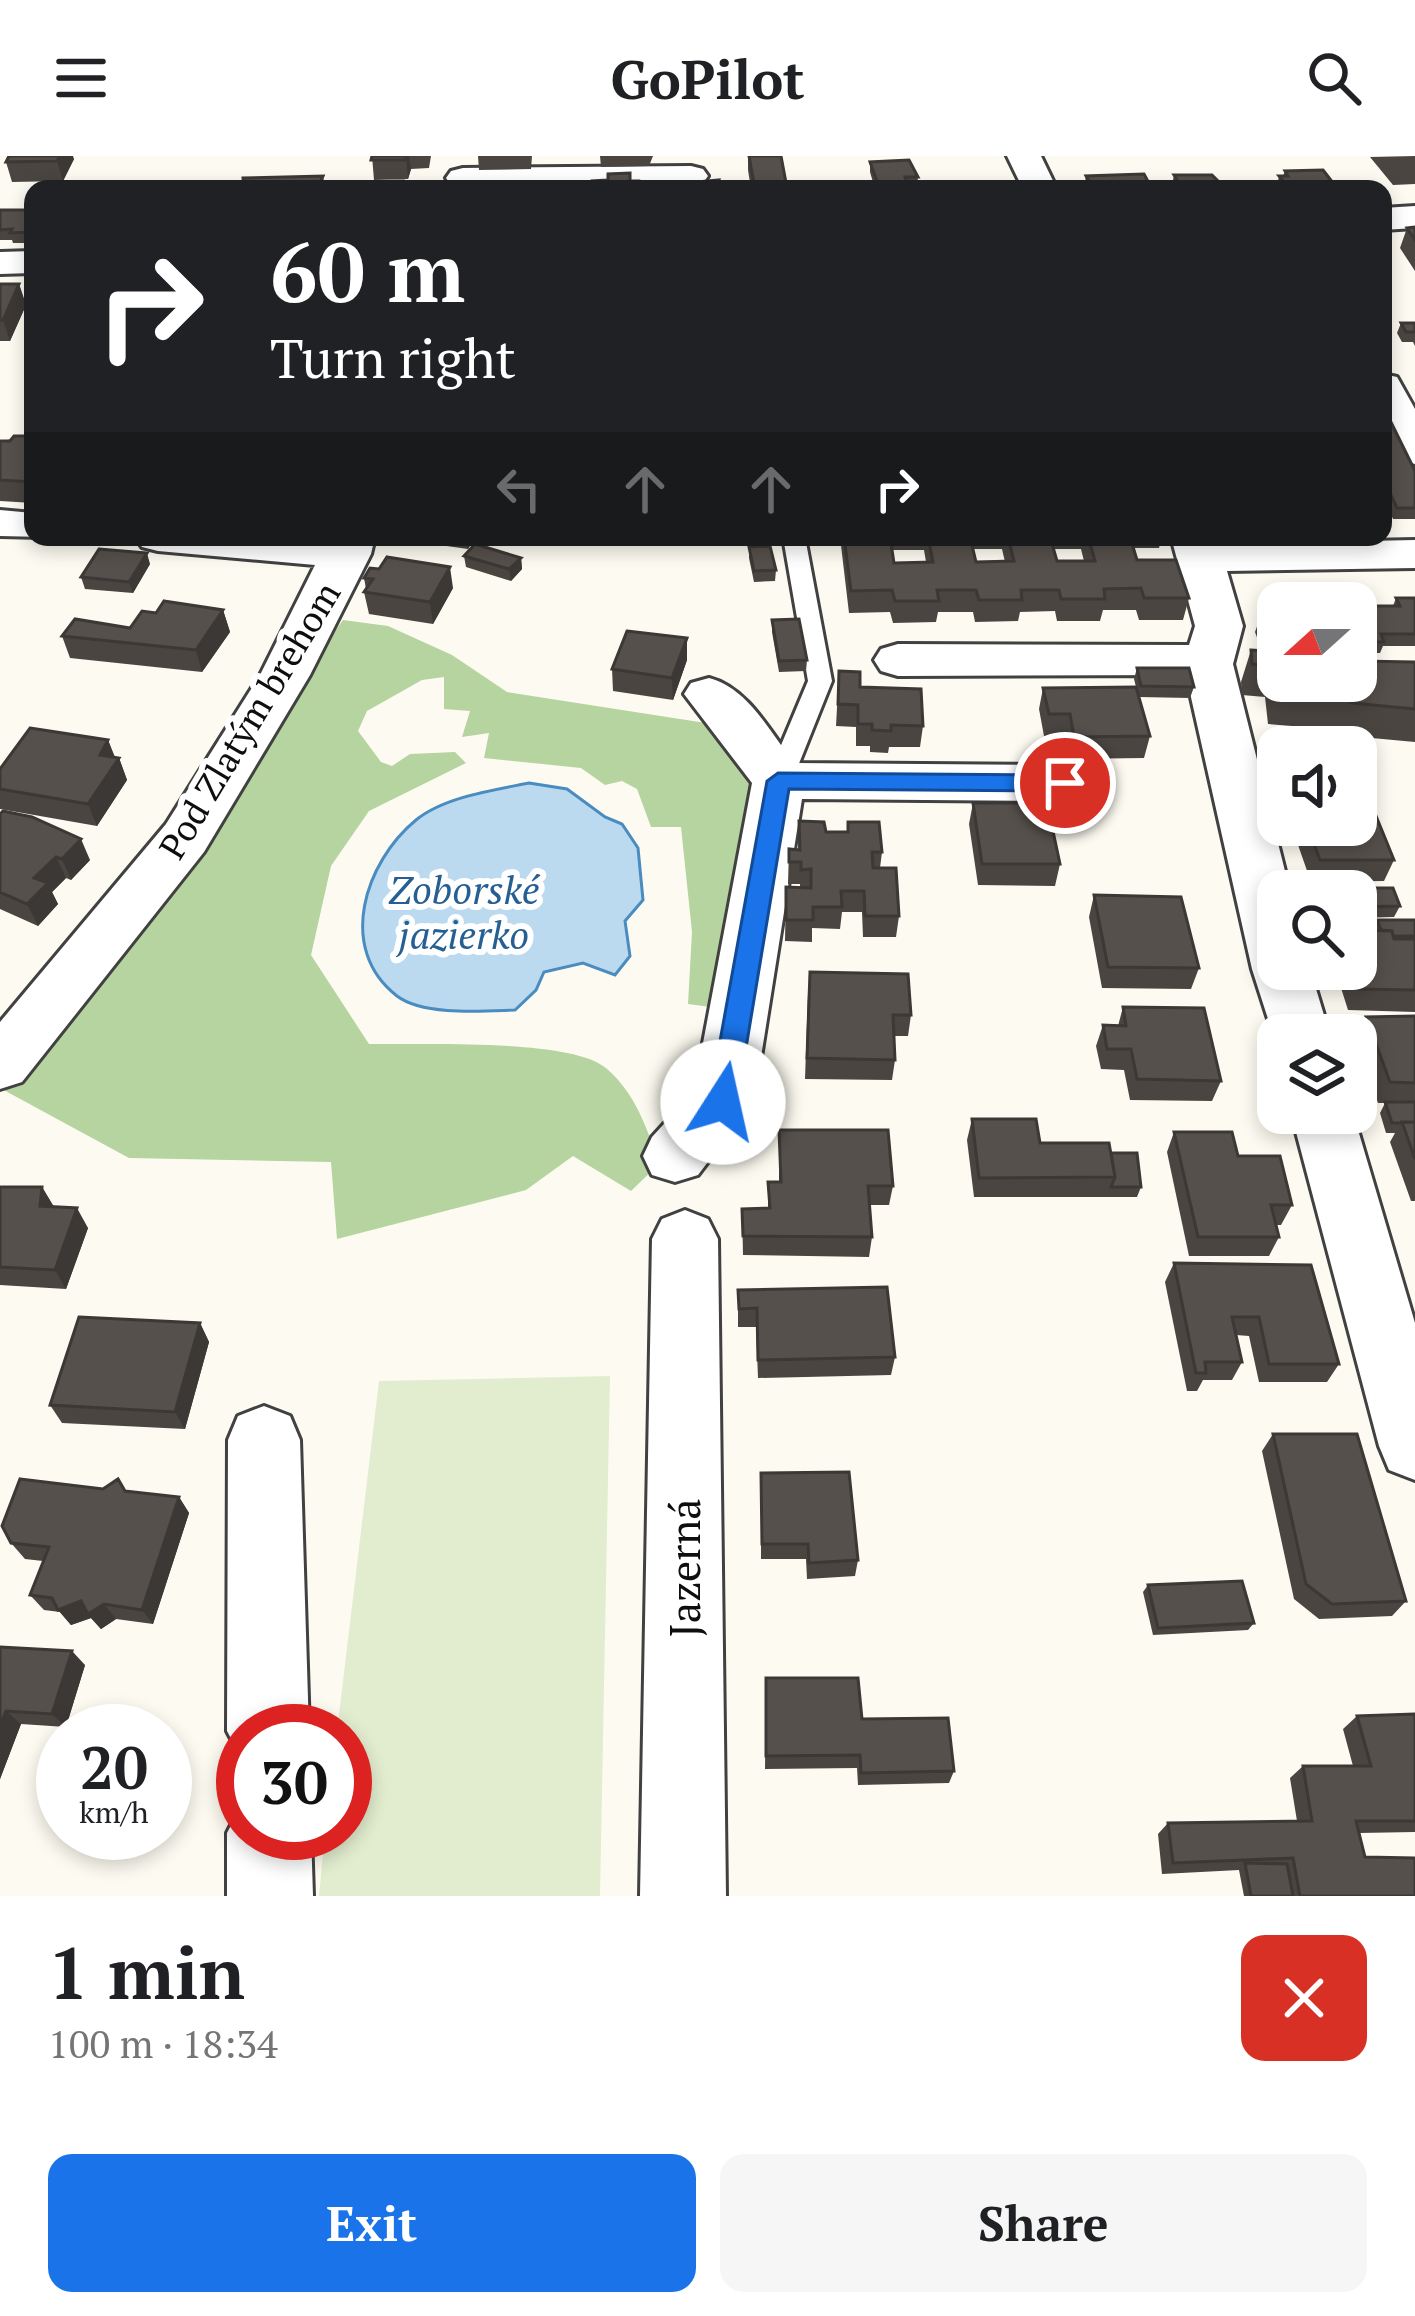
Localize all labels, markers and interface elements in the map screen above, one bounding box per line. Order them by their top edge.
text: GoPilot [610,43,805,114]
icon: menu [48,45,114,111]
icon: search [1301,45,1367,111]
text: 60 m [270,215,465,326]
icon: right [72,228,228,384]
text: Turn right [270,322,516,393]
icon: left [486,456,552,522]
icon: ahead [612,456,678,522]
icon: ahead [738,456,804,522]
icon: right [864,456,930,522]
street label: Pod Zlatým brehom [148,573,350,867]
north arrow [1257,582,1377,702]
map controls [1257,582,1377,1134]
button: sound [1257,726,1377,846]
pin [1014,732,1116,834]
icon: arrive [1032,750,1098,816]
water label: Zoborské jazierko [388,863,541,960]
button: search [1257,870,1377,990]
button: layers [1257,1014,1377,1134]
position arrow [660,1039,786,1165]
street label: Jazerná [656,1499,712,1637]
speed limit sign: 30 [216,1704,372,1860]
text: 20 [80,1727,148,1806]
text: km/h [79,1792,149,1832]
text: 1 min [48,1924,245,2020]
button: close [1241,1935,1367,2061]
text: 100 m · 18:34 [48,2017,278,2069]
button: Exit [48,2154,696,2292]
button: Share [720,2154,1367,2292]

